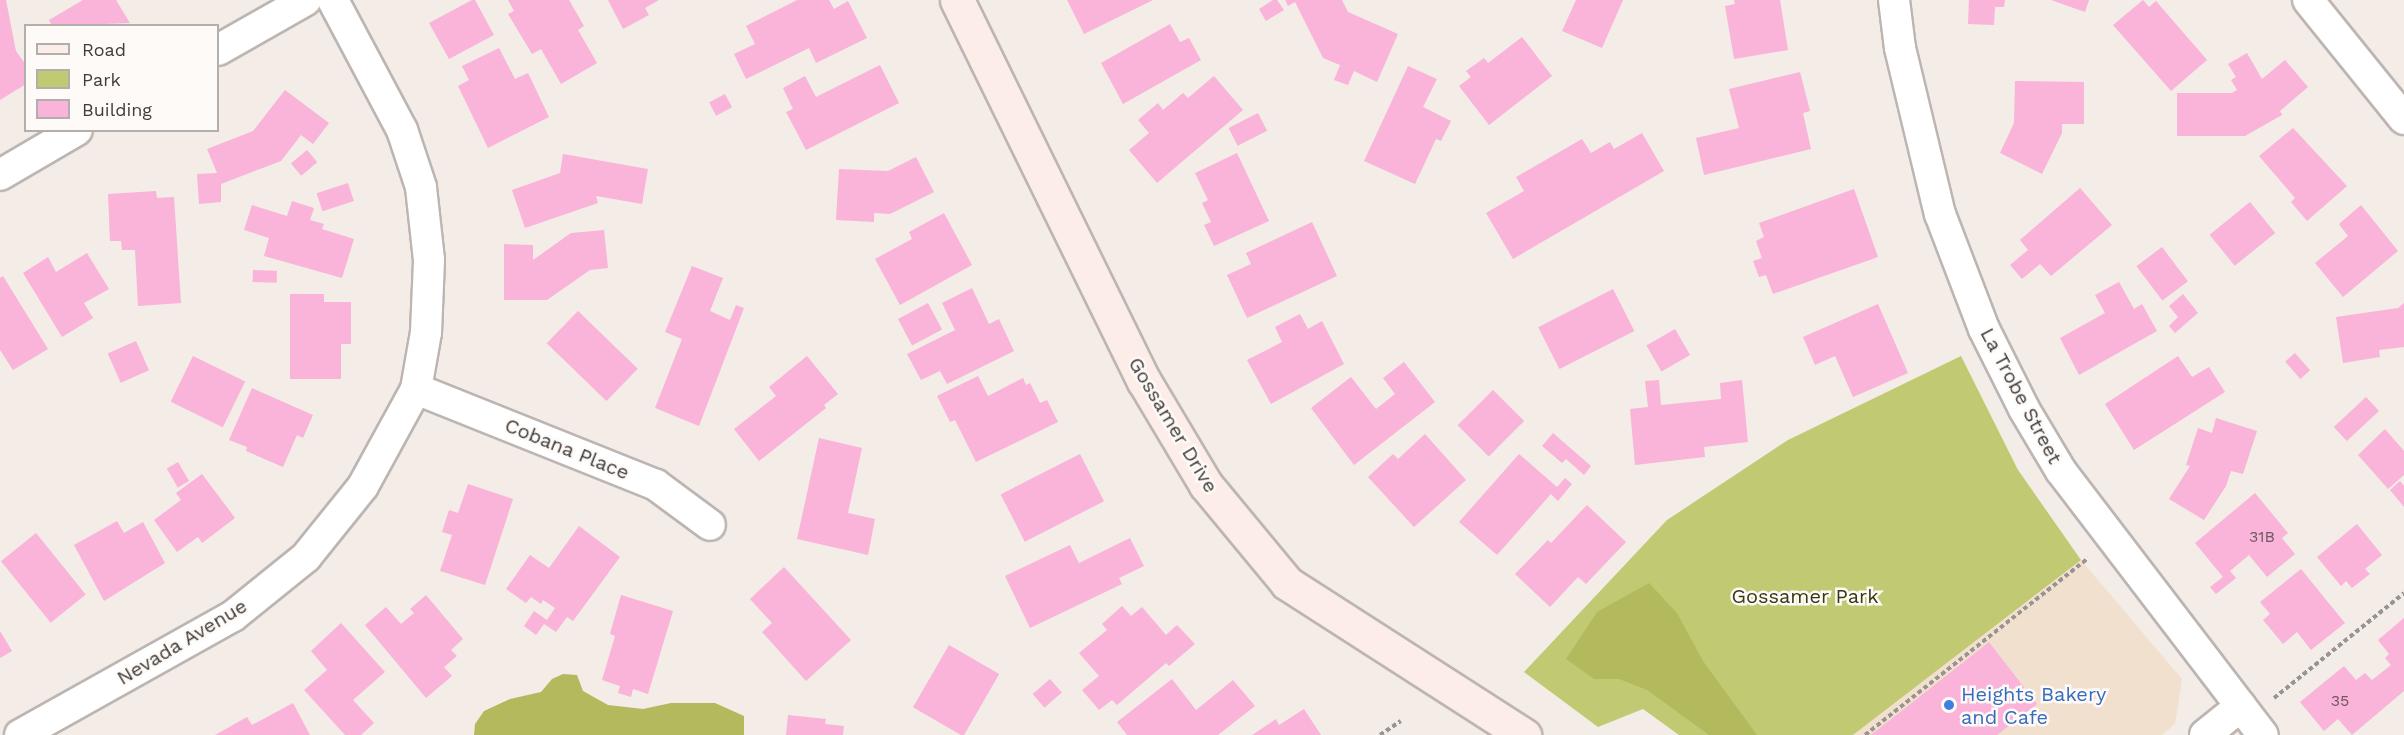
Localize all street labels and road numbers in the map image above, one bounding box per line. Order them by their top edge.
street label: La Trobe Street [1975,323,2067,469]
street label: Gossamer Drive [1123,353,1223,497]
street label: Cobana Place [501,413,633,485]
street label: Nevada Avenue [112,593,252,691]

